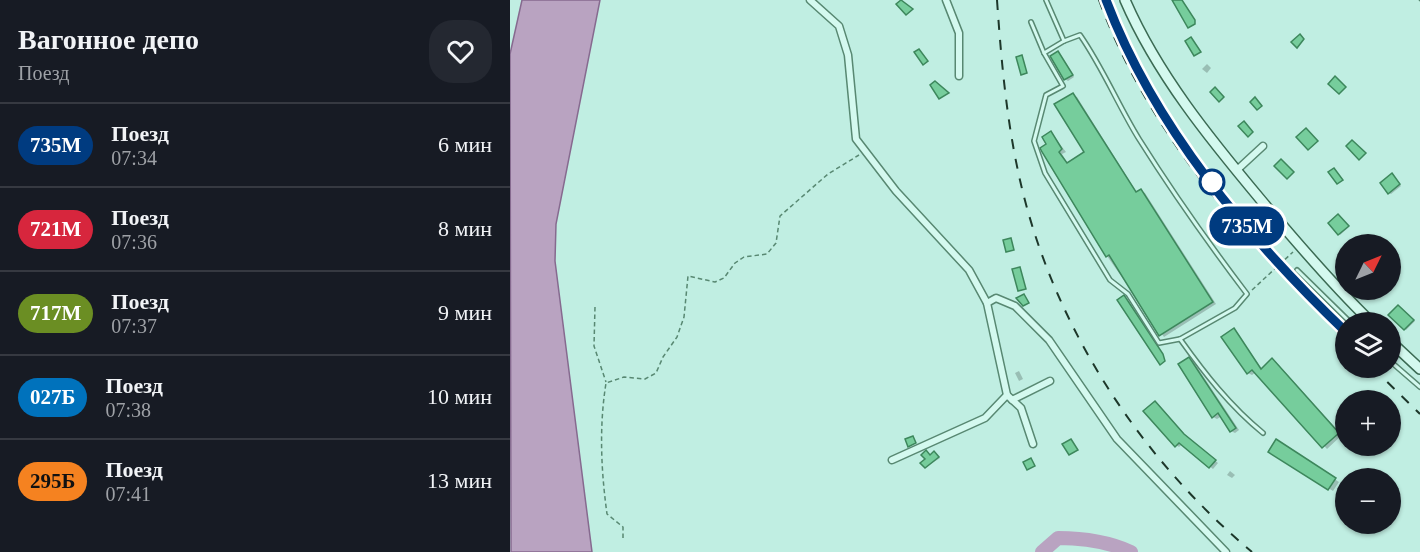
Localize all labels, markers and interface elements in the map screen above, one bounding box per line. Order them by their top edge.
button: heart [429,20,492,83]
text: Вагонное депо [18,24,199,55]
text: Поезд [18,62,70,84]
text: Поезд [111,121,169,146]
text: 6 мин [438,132,492,157]
text: 735М [30,133,81,157]
text: 07:34 [111,147,157,169]
unlabelled marker [1199,169,1225,195]
text: Поезд [111,205,169,230]
line badge: 735М [1205,206,1289,246]
text: 735М [1221,214,1273,238]
text: 8 мин [438,216,492,241]
text: 721М [30,217,81,241]
text: 07:36 [111,231,157,253]
north arrow [1335,234,1401,300]
map controls [1335,234,1401,534]
text: Поезд [111,289,169,314]
text: 9 мин [438,300,492,325]
text: 717М [30,301,81,325]
button: layers [1335,312,1401,378]
text: 07:37 [111,315,157,337]
text: Поезд [105,373,163,398]
text: 10 мин [427,384,492,409]
text: 027Б [30,385,75,409]
button: + [1335,390,1401,456]
text: 07:38 [105,399,151,421]
text: Поезд [105,457,163,482]
text: 13 мин [427,468,492,493]
button: − [1335,468,1401,534]
text: 295Б [30,469,75,493]
text: 07:41 [105,483,151,505]

